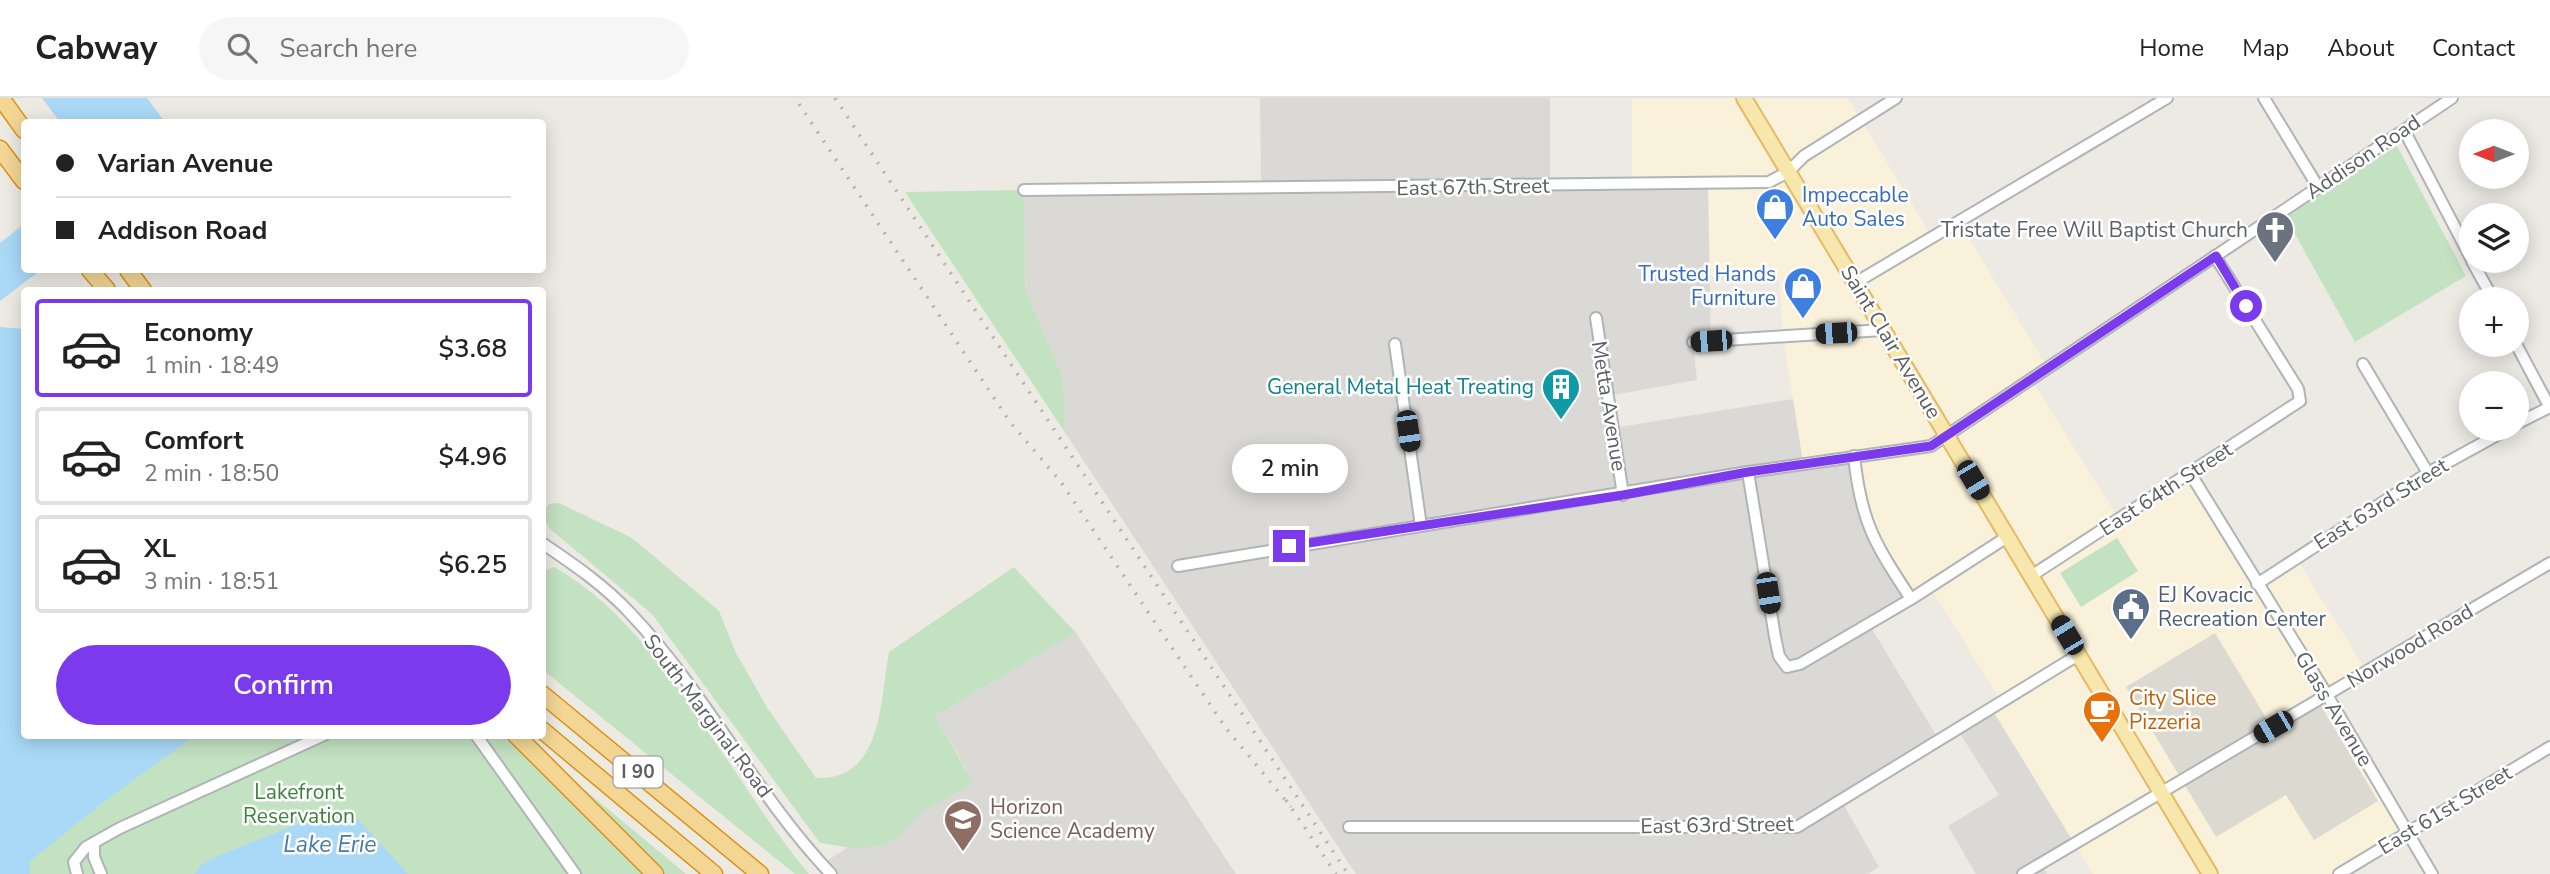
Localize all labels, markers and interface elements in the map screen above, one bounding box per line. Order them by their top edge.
search box [199,17,689,80]
text: Cabway [35,26,157,71]
icon: search [223,29,261,67]
text: Search here [279,31,417,66]
text: Home [2139,32,2204,64]
text: Map [2242,32,2289,64]
text: About [2327,32,2394,64]
text: Contact [2432,32,2515,64]
street label: Addison Road [2300,108,2426,206]
north arrow [2459,119,2529,189]
map controls [2459,119,2529,441]
text: Varian Avenue [98,146,273,181]
street label: East 67th Street [1396,172,1550,202]
place label: Impeccable Auto Sales [1802,181,1909,233]
shop icon: Impeccable Auto Sales [1754,186,1796,241]
button: layers [2459,203,2529,273]
church icon: Tristate Free Will Baptist Church [2254,209,2296,264]
text: Addison Road [98,213,267,248]
place label: Tristate Free Will Baptist Church [1941,216,2248,244]
place label: Trusted Hands Furniture [1638,260,1776,312]
street label: Saint Clair Avenue [1834,260,1948,424]
shop icon: Trusted Hands Furniture [1782,265,1824,320]
button: + [2459,287,2529,357]
route start [2230,290,2262,322]
text: Economy [144,315,253,350]
icon: car [60,317,123,380]
car [1815,321,1858,345]
car [1690,329,1733,353]
text: $3.68 [438,331,507,366]
street label: Metta Avenue [1585,339,1633,473]
text: 1 min · 18:49 [144,350,279,381]
building icon: General Metal Heat Treating [1540,366,1582,421]
button: − [2459,371,2529,441]
place label: General Metal Heat Treating [1267,373,1534,401]
car [1395,409,1422,453]
text: Comfort [144,423,244,458]
icon: car [60,425,123,488]
street label: East 64th Street [2094,435,2238,542]
text: $4.96 [438,439,507,474]
callout: 2 min [1231,444,1347,494]
street label: East 63rd Street [2309,451,2454,557]
text: 2 min [1261,453,1319,484]
car [1954,457,1993,503]
text: 2 min · 18:50 [144,458,279,489]
route end [1273,530,1305,562]
text: XL [144,531,176,566]
icon: car [60,533,123,596]
text: $6.25 [438,547,507,582]
text: 3 min · 18:51 [144,566,279,597]
car [1755,571,1782,615]
place label: EJ Kovacic Recreation Center [2158,581,2327,633]
public building icon: EJ Kovacic Recreation Center [2110,586,2152,641]
street label: Norwood Road [2342,597,2478,695]
car [2048,612,2087,658]
street label: South Marginal Road [637,628,779,804]
button: Confirm [56,645,511,725]
street label: Glass Avenue [2289,646,2379,772]
place label: City Slice Pizzeria [2129,684,2216,736]
cafe icon: City Slice Pizzeria [2081,689,2123,744]
car [2250,707,2297,747]
road number: I 90 [614,757,662,788]
street label: East 61st Street [2373,759,2518,861]
park label: Lakefront Reservation [243,778,355,830]
place label: Horizon Science Academy [990,793,1155,845]
school or university icon: Horizon Science Academy [942,798,984,853]
street label: East 63rd Street [1640,810,1795,840]
water label: Lake Erie [283,829,377,860]

